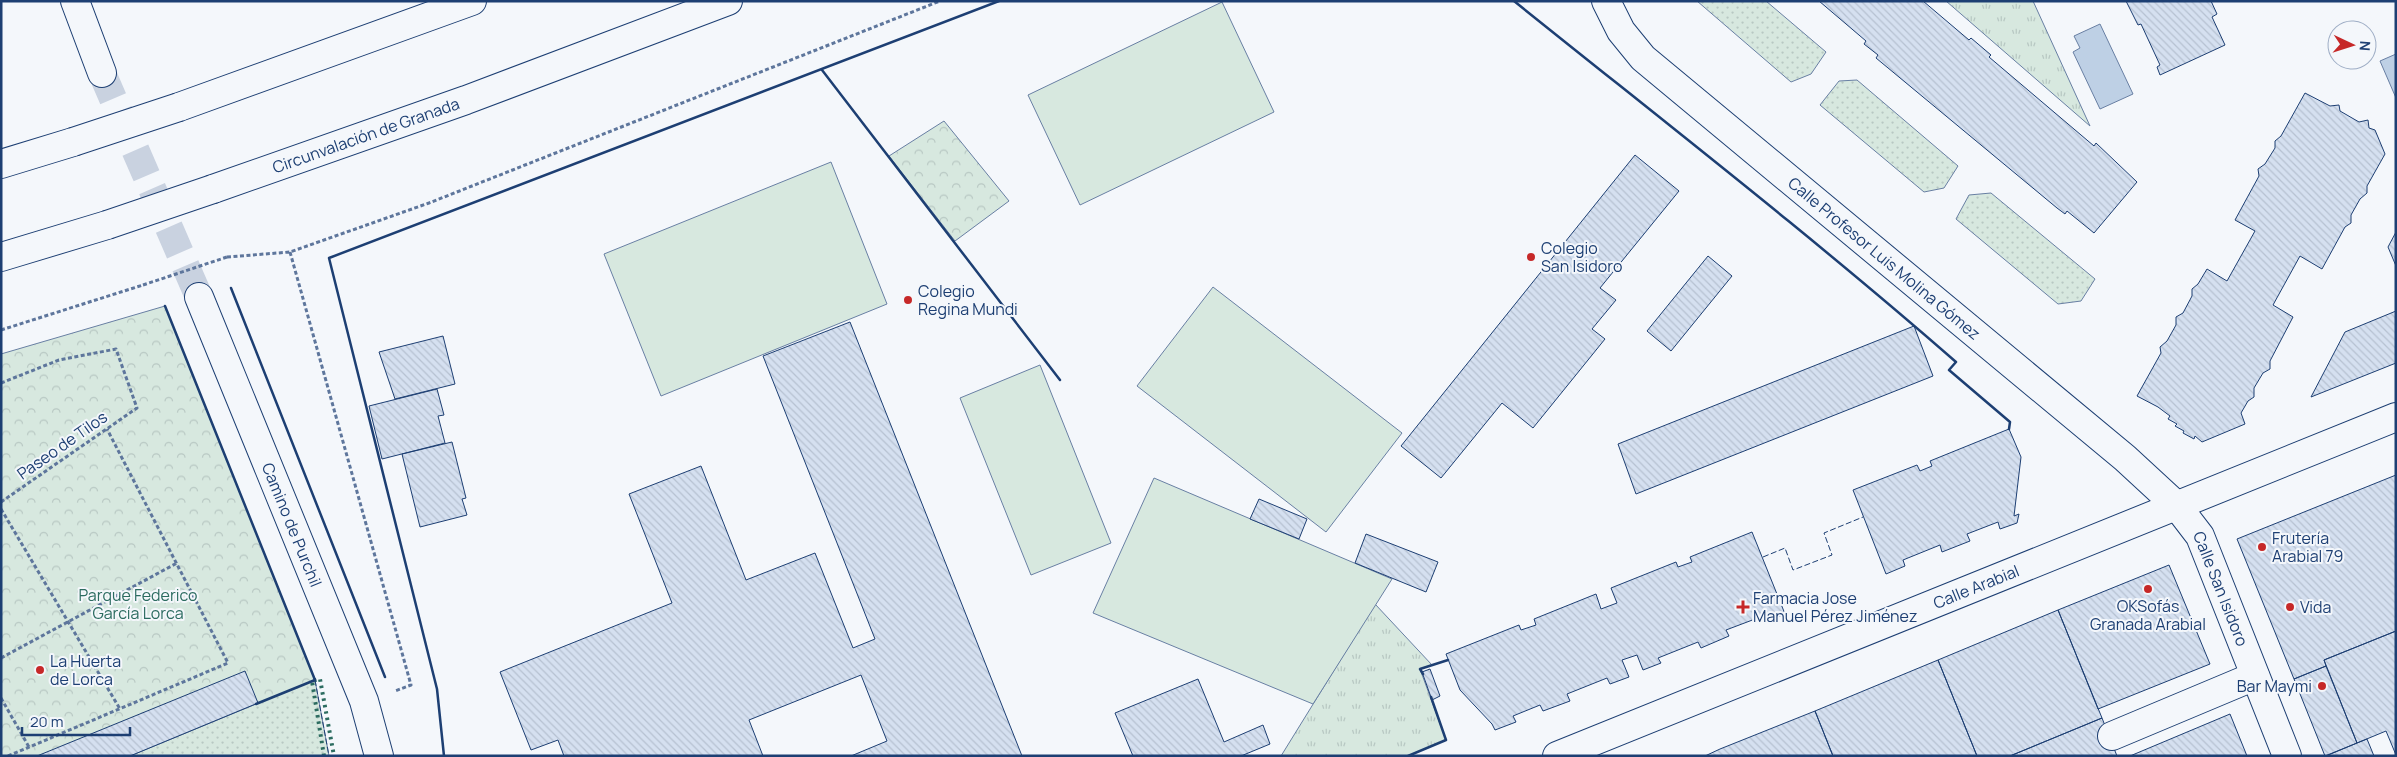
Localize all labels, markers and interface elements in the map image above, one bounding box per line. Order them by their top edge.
north arrow [2327,20,2377,70]
text: N [2356,40,2375,52]
street label: Circunvalación de Granada [269,92,462,178]
street label: Calle Profesor Luis Molina Gómez [1783,172,1985,345]
place label: Colegio San Isidoro [1541,237,1622,277]
marker: Colegio San Isidoro [1525,251,1537,263]
place label: Colegio Regina Mundi [918,280,1018,320]
marker: Colegio Regina Mundi [902,294,914,306]
street label: Paseo de Tilos [13,406,111,484]
street label: Camino de Purchil [257,459,327,590]
place label: Frutería Arabial 79 [2272,527,2343,567]
street label: Calle San Isidoro [2188,528,2253,649]
marker: Frutería Arabial 79 [2256,541,2268,553]
street label: Calle Arabial [1930,559,2022,614]
marker: OKSofás Granada Arabial [2142,583,2154,595]
park label: Parque Federico García Lorca [78,584,198,624]
place label: Farmacia Jose Manuel Pérez Jiménez [1753,587,1917,627]
place label: OKSofás Granada Arabial [2090,595,2206,635]
place label: Vida [2300,596,2331,618]
marker: Farmacia Jose Manuel Pérez Jiménez [1737,601,1749,613]
marker: Vida [2284,601,2296,613]
place label: La Huerta de Lorca [50,650,121,690]
marker: La Huerta de Lorca [34,664,46,676]
place label: Bar Maymi [2237,675,2312,697]
marker: Bar Maymi [2316,680,2328,692]
scale bar [22,704,130,736]
text: 20 m [30,711,63,732]

